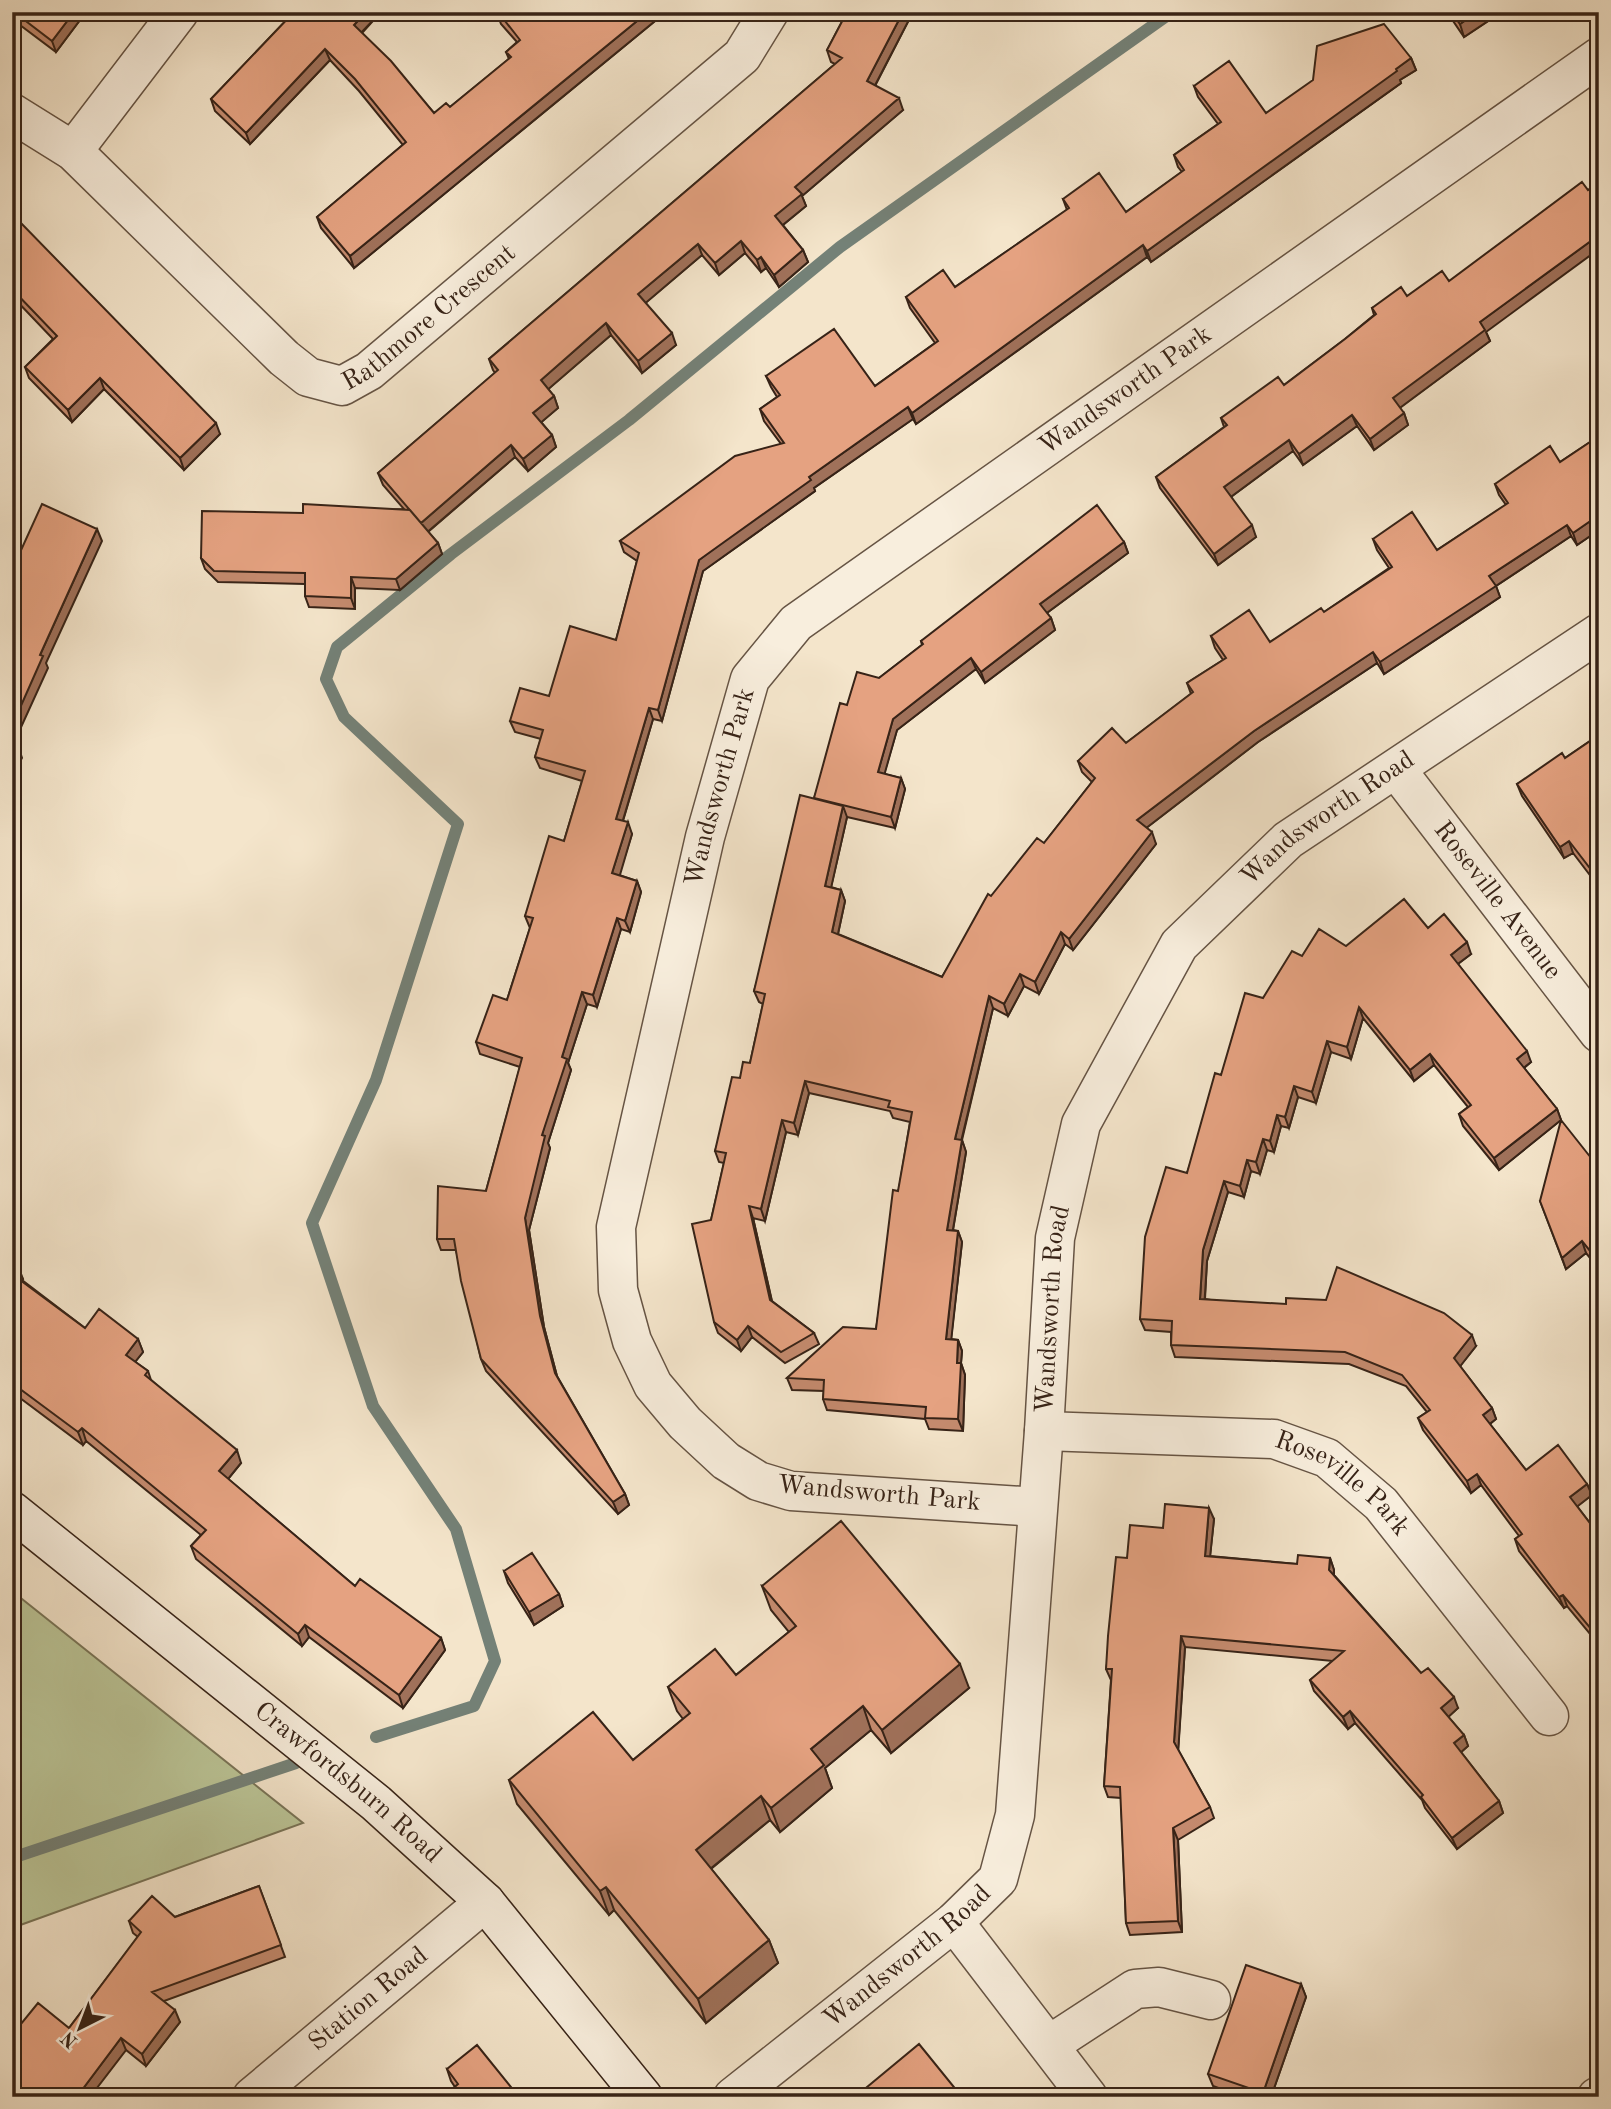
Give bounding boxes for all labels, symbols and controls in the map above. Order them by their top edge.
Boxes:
street label: Rathmore Crescent [338,240,521,396]
street label: Wandsworth Park [1035,321,1217,460]
street label: Wandsworth Park [681,685,760,889]
street label: Wandsworth Road [1236,747,1419,891]
street label: Roseville Avenue [1429,817,1566,984]
street label: Wandsworth Road [1032,1203,1075,1414]
street label: Roseville Park [1271,1427,1414,1541]
street label: Wandsworth Park [776,1472,982,1516]
street label: Crawfordsburn Road [249,1698,446,1868]
street label: Wandsworth Road [819,1880,996,2033]
street label: Station Road [304,1942,433,2056]
north arrow [46,1994,116,2064]
text: N [58,2027,82,2051]

